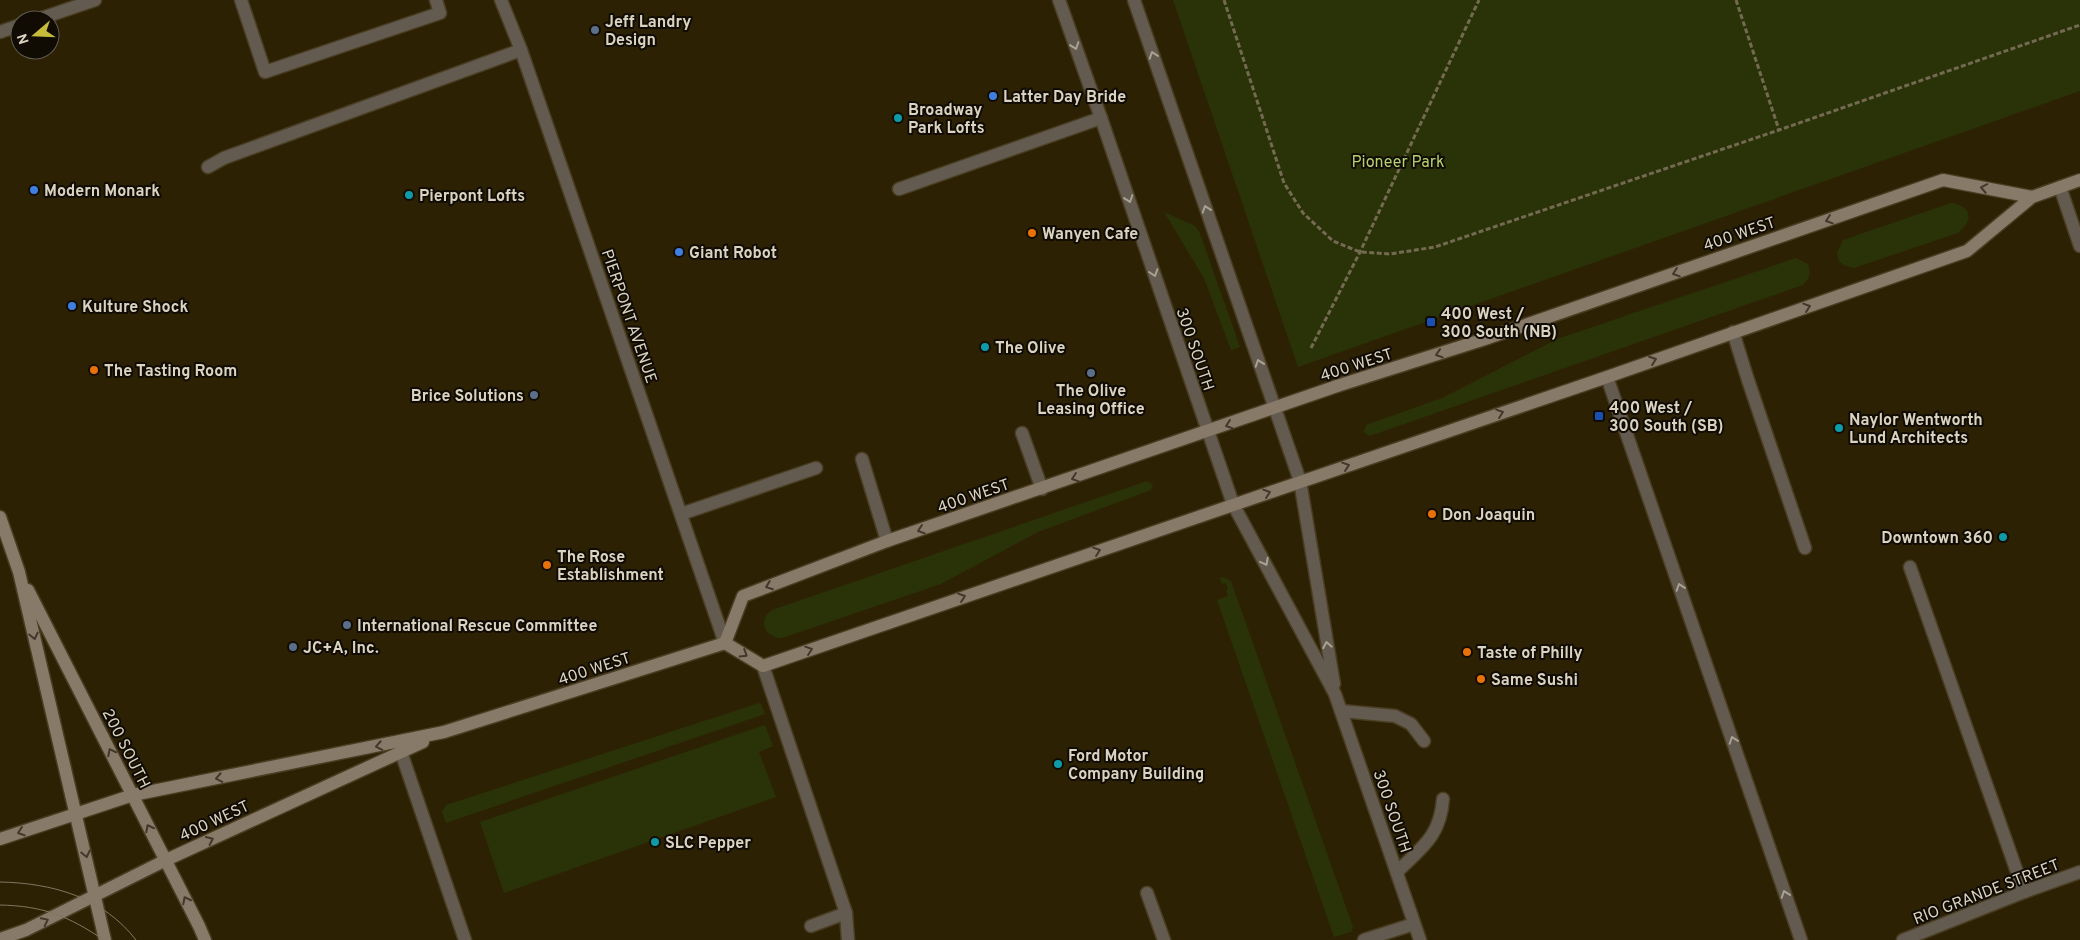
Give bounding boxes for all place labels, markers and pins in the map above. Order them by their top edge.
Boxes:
place label: Jeff Landry Design [605,13,691,51]
marker: Jeff Landry Design [589,24,601,36]
place label: Latter Day Bride [1003,88,1126,108]
marker: Latter Day Bride [987,90,999,102]
place label: Broadway Park Lofts [908,101,985,139]
marker: Broadway Park Lofts [892,112,904,124]
place label: Modern Monark [44,182,160,202]
marker: Modern Monark [28,184,40,196]
place label: Pierpont Lofts [419,187,525,207]
marker: Pierpont Lofts [403,189,415,201]
place label: Wanyen Cafe [1042,225,1138,245]
marker: Wanyen Cafe [1026,227,1038,239]
place label: Giant Robot [689,244,777,264]
marker: Giant Robot [673,246,685,258]
place label: Kulture Shock [82,298,188,318]
marker: Kulture Shock [66,300,78,312]
place label: 400 West / 300 South (NB) [1441,305,1557,343]
marker: 400 West / 300 South (NB) [1425,316,1437,328]
place label: The Olive [995,339,1066,359]
marker: The Olive [979,341,991,353]
place label: The Tasting Room [104,362,237,382]
marker: The Tasting Room [88,364,100,376]
marker: The Olive Leasing Office [1085,367,1097,379]
place label: The Olive Leasing Office [1037,382,1145,420]
place label: Brice Solutions [411,387,524,407]
marker: Brice Solutions [528,389,540,401]
place label: 400 West / 300 South (SB) [1609,399,1723,437]
marker: 400 West / 300 South (SB) [1593,410,1605,422]
place label: Naylor Wentworth Lund Architects [1849,411,1983,449]
marker: Naylor Wentworth Lund Architects [1833,422,1845,434]
place label: Don Joaquin [1442,506,1535,526]
marker: Don Joaquin [1426,508,1438,520]
place label: Downtown 360 [1881,529,1993,549]
marker: Downtown 360 [1997,531,2009,543]
place label: The Rose Establishment [557,548,664,586]
marker: The Rose Establishment [541,559,553,571]
place label: International Rescue Committee [357,617,598,637]
marker: International Rescue Committee [341,619,353,631]
place label: JC+A, Inc. [303,639,379,659]
marker: JC+A, Inc. [287,641,299,653]
place label: Taste of Philly [1477,644,1583,664]
marker: Taste of Philly [1461,646,1473,658]
place label: Same Sushi [1491,671,1578,691]
marker: Same Sushi [1475,673,1487,685]
place label: Ford Motor Company Building [1068,747,1204,785]
marker: Ford Motor Company Building [1052,758,1064,770]
place label: SLC Pepper [665,834,751,854]
marker: SLC Pepper [649,836,661,848]

